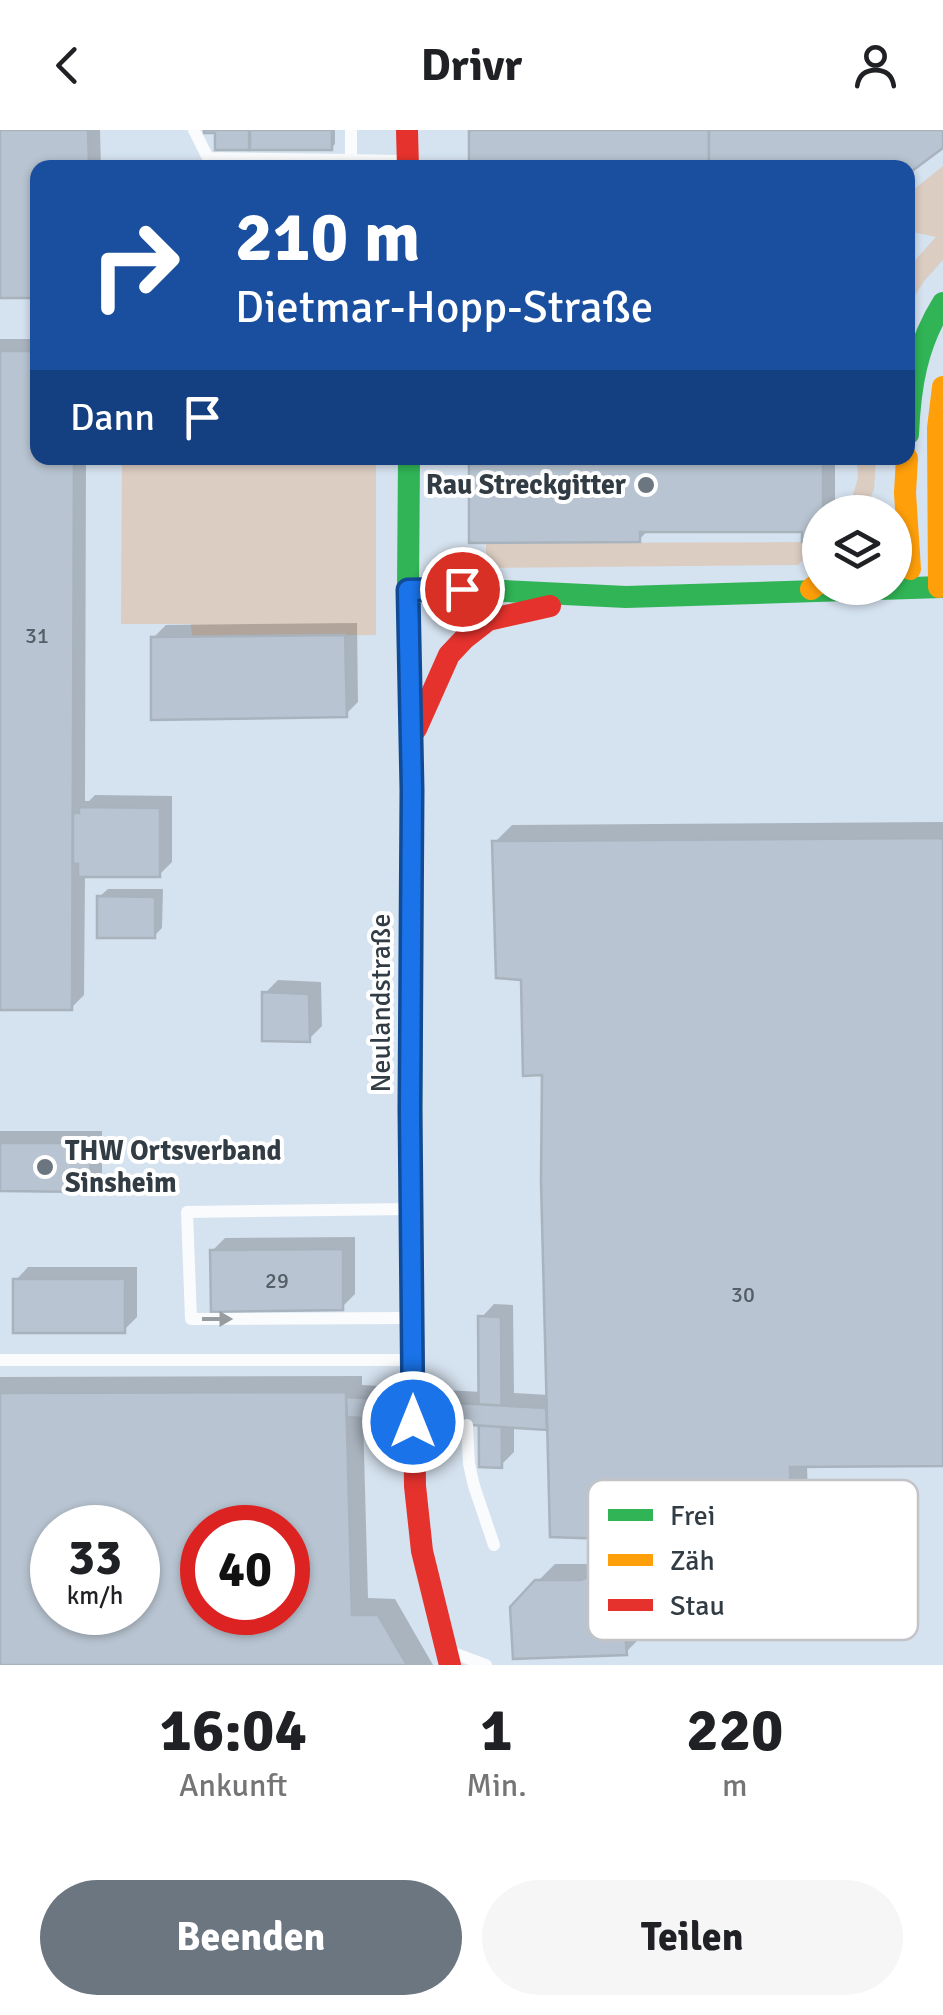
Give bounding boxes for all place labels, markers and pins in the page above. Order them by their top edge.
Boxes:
place label: Rau Streckgitter [426,468,627,502]
marker: Rau Streckgitter [635,474,657,496]
pin [420,547,505,632]
place label: THW Ortsverband Sinsheim [65,1134,282,1200]
marker: THW Ortsverband Sinsheim [34,1156,56,1178]

